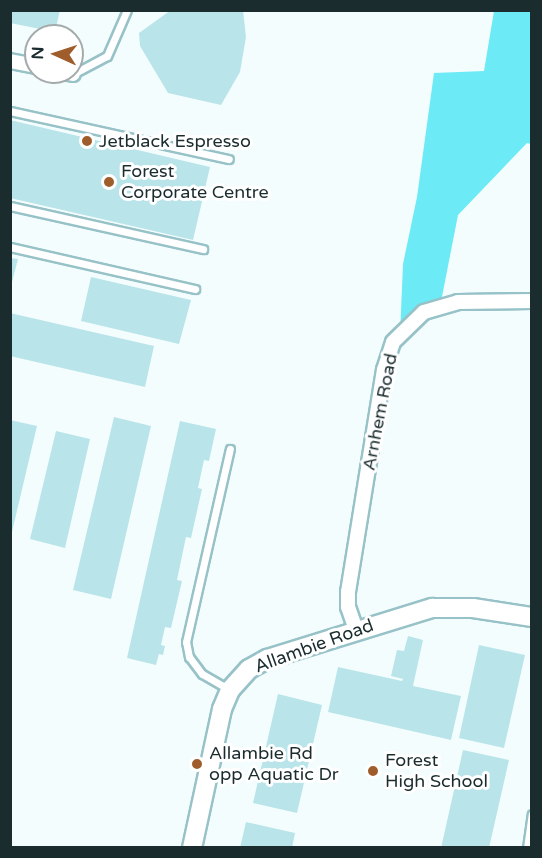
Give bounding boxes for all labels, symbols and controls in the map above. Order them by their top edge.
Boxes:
north arrow [24,24,84,84]
text: N [28,46,48,60]
place label: Jetblack Espresso [99,130,251,152]
marker: Jetblack Espresso [80,134,94,148]
place label: Forest Corporate Centre [121,161,269,204]
marker: Forest Corporate Centre [102,175,116,189]
street label: Arnhem Road [358,352,402,472]
street label: Allambie Road [252,614,376,678]
place label: Allambie Rd opp Aquatic Dr [209,743,339,786]
place label: Forest High School [385,750,488,792]
marker: Allambie Rd opp Aquatic Dr [190,757,204,771]
marker: Forest High School [366,764,380,778]

